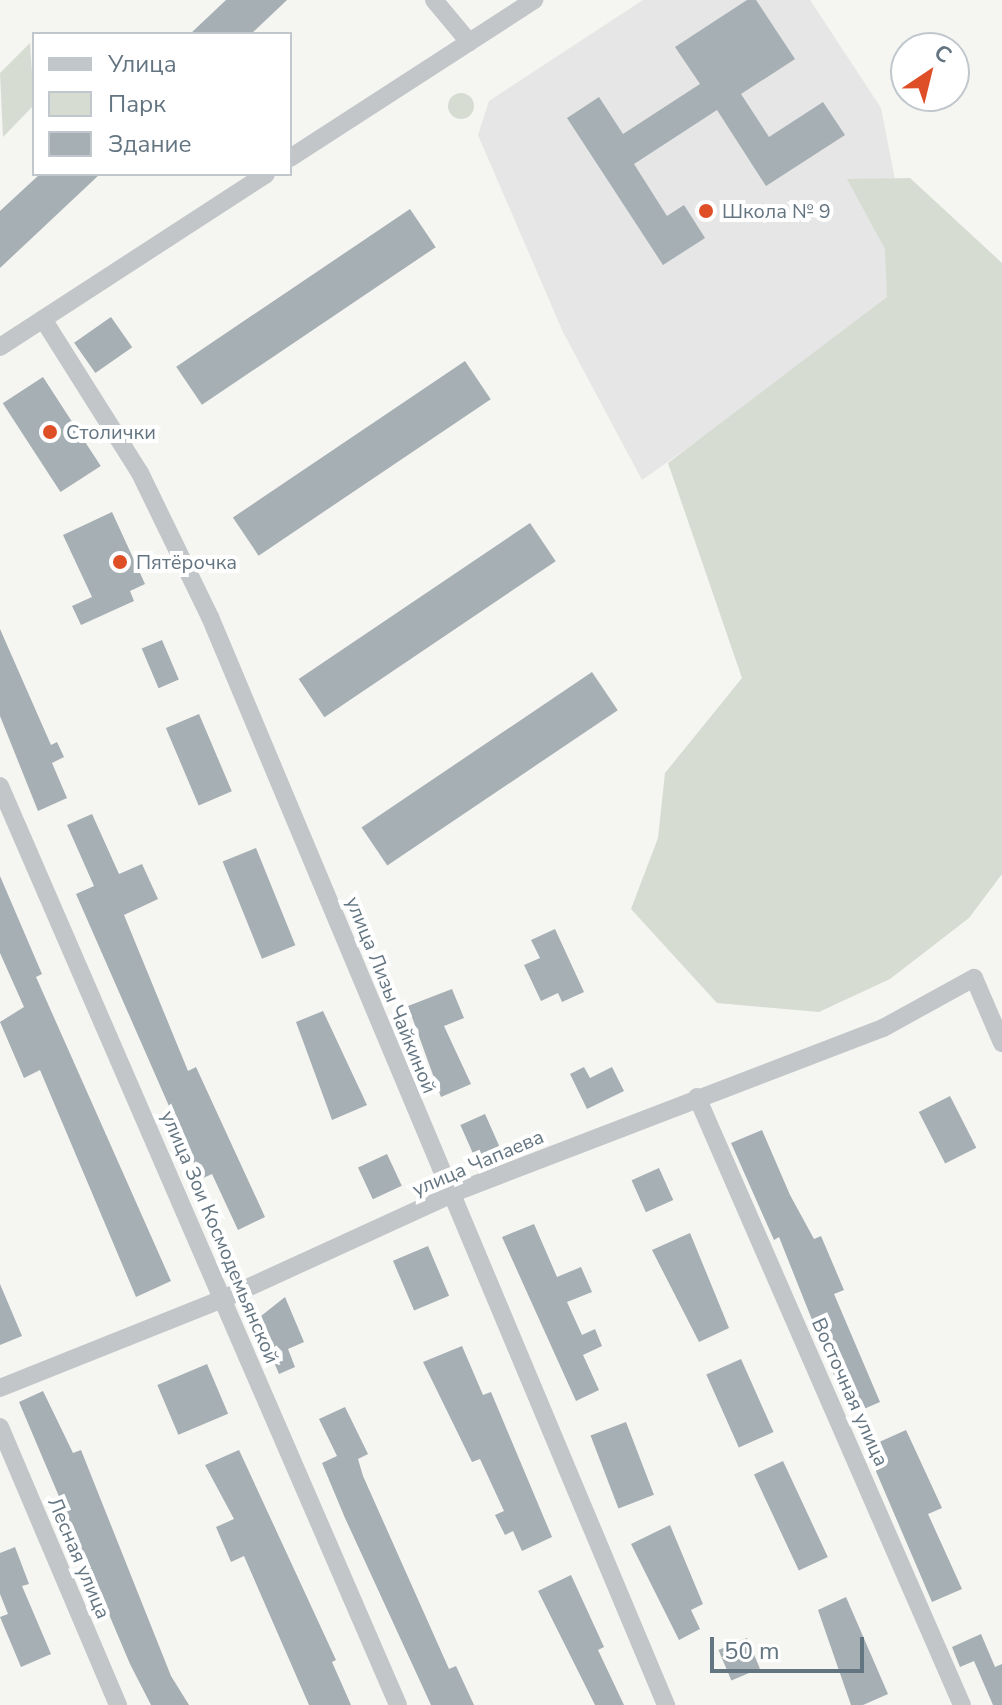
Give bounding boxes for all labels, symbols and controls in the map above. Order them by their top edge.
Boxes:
legend [32,32,292,176]
north arrow [890,32,970,112]
text: С [928,37,957,71]
text: Улица [108,48,177,80]
text: Парк [108,88,166,120]
text: Здание [108,128,192,160]
place label: Школа № 9 [722,199,831,223]
marker: Школа № 9 [697,202,715,220]
place label: Столички [66,420,156,444]
marker: Столички [41,423,59,441]
place label: Пятёрочка [136,550,237,574]
marker: Пятёрочка [111,553,129,571]
street label: улица Лизы Чайкиной [341,893,441,1097]
street label: улица Зои Космодемьянской [156,1107,284,1367]
street label: улица Чапаева [409,1125,547,1201]
street label: Восточная улица [807,1314,893,1470]
street label: Лесная улица [43,1494,115,1622]
scale bar [714,1621,868,1671]
text: 50 m [724,1635,780,1667]

